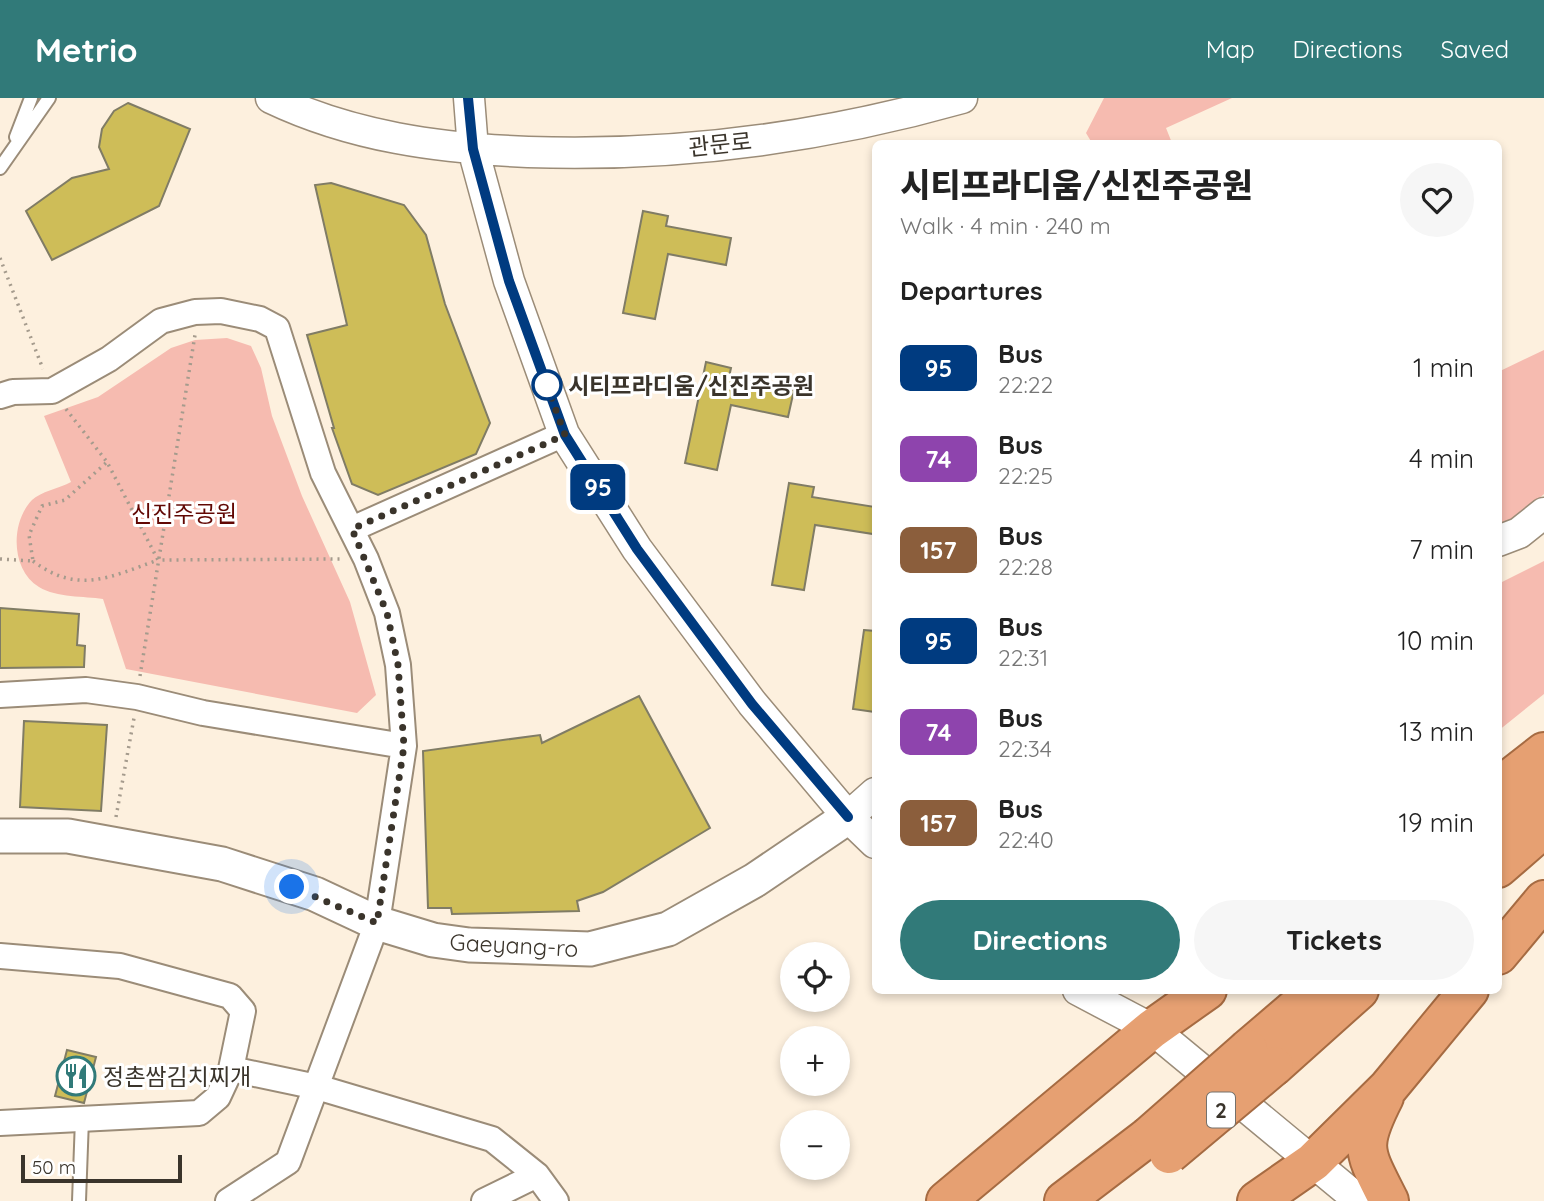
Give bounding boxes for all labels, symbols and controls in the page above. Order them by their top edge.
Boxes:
text: Metrio [35,29,138,70]
text: Map [1206,34,1255,64]
text: Directions [1293,34,1403,64]
text: Saved [1441,34,1509,64]
street label: 관문로 [687,126,753,162]
button: heart [1400,163,1474,237]
text: 시티프라디움/신진주공원 [900,164,1253,205]
text: Walk · 4 min · 240 m [900,211,1111,240]
text: Departures [900,274,1043,307]
text: Bus [998,337,1043,370]
text: 1 min [1413,351,1474,384]
text: 95 [925,353,952,383]
marker: 시티프라디움/신진주공원 [532,370,562,400]
text: 22:22 [998,370,1053,399]
place label: 시티프라디움/신진주공원 [568,371,814,400]
text: Bus [998,428,1043,461]
text: 4 min [1409,442,1474,475]
text: 74 [925,444,952,474]
text: 22:25 [998,461,1053,490]
line badge: 95 [566,464,630,510]
text: 95 [584,472,612,502]
park label: 신진주공원 [131,499,237,528]
text: Bus [998,519,1043,552]
text: 7 min [1409,533,1474,566]
text: 157 [920,535,957,565]
text: 22:28 [998,552,1053,581]
text: Bus [998,610,1043,643]
text: 10 min [1398,624,1474,657]
text: 95 [925,626,952,656]
text: 22:31 [998,643,1048,672]
text: Bus [998,701,1043,734]
text: 13 min [1399,715,1474,748]
text: 74 [925,717,952,747]
text: 22:34 [998,734,1052,763]
text: Bus [998,792,1043,825]
text: 19 min [1398,806,1474,839]
text: 157 [920,808,957,838]
text: 22:40 [998,825,1054,854]
your location [274,869,309,904]
button: Directions [900,900,1180,980]
button: Tickets [1194,900,1474,980]
street label: Gaeyang-ro [449,927,579,963]
map controls [780,942,850,1180]
button: locate [780,942,850,1012]
button: + [780,1026,850,1096]
restaurant icon: 정촌쌈김치찌개 [55,1055,97,1097]
place label: 정촌쌈김치찌개 [103,1062,251,1091]
road number: 2 [1207,1093,1235,1128]
button: − [780,1110,850,1180]
scale bar [21,1152,182,1184]
text: 50 m [32,1155,76,1179]

